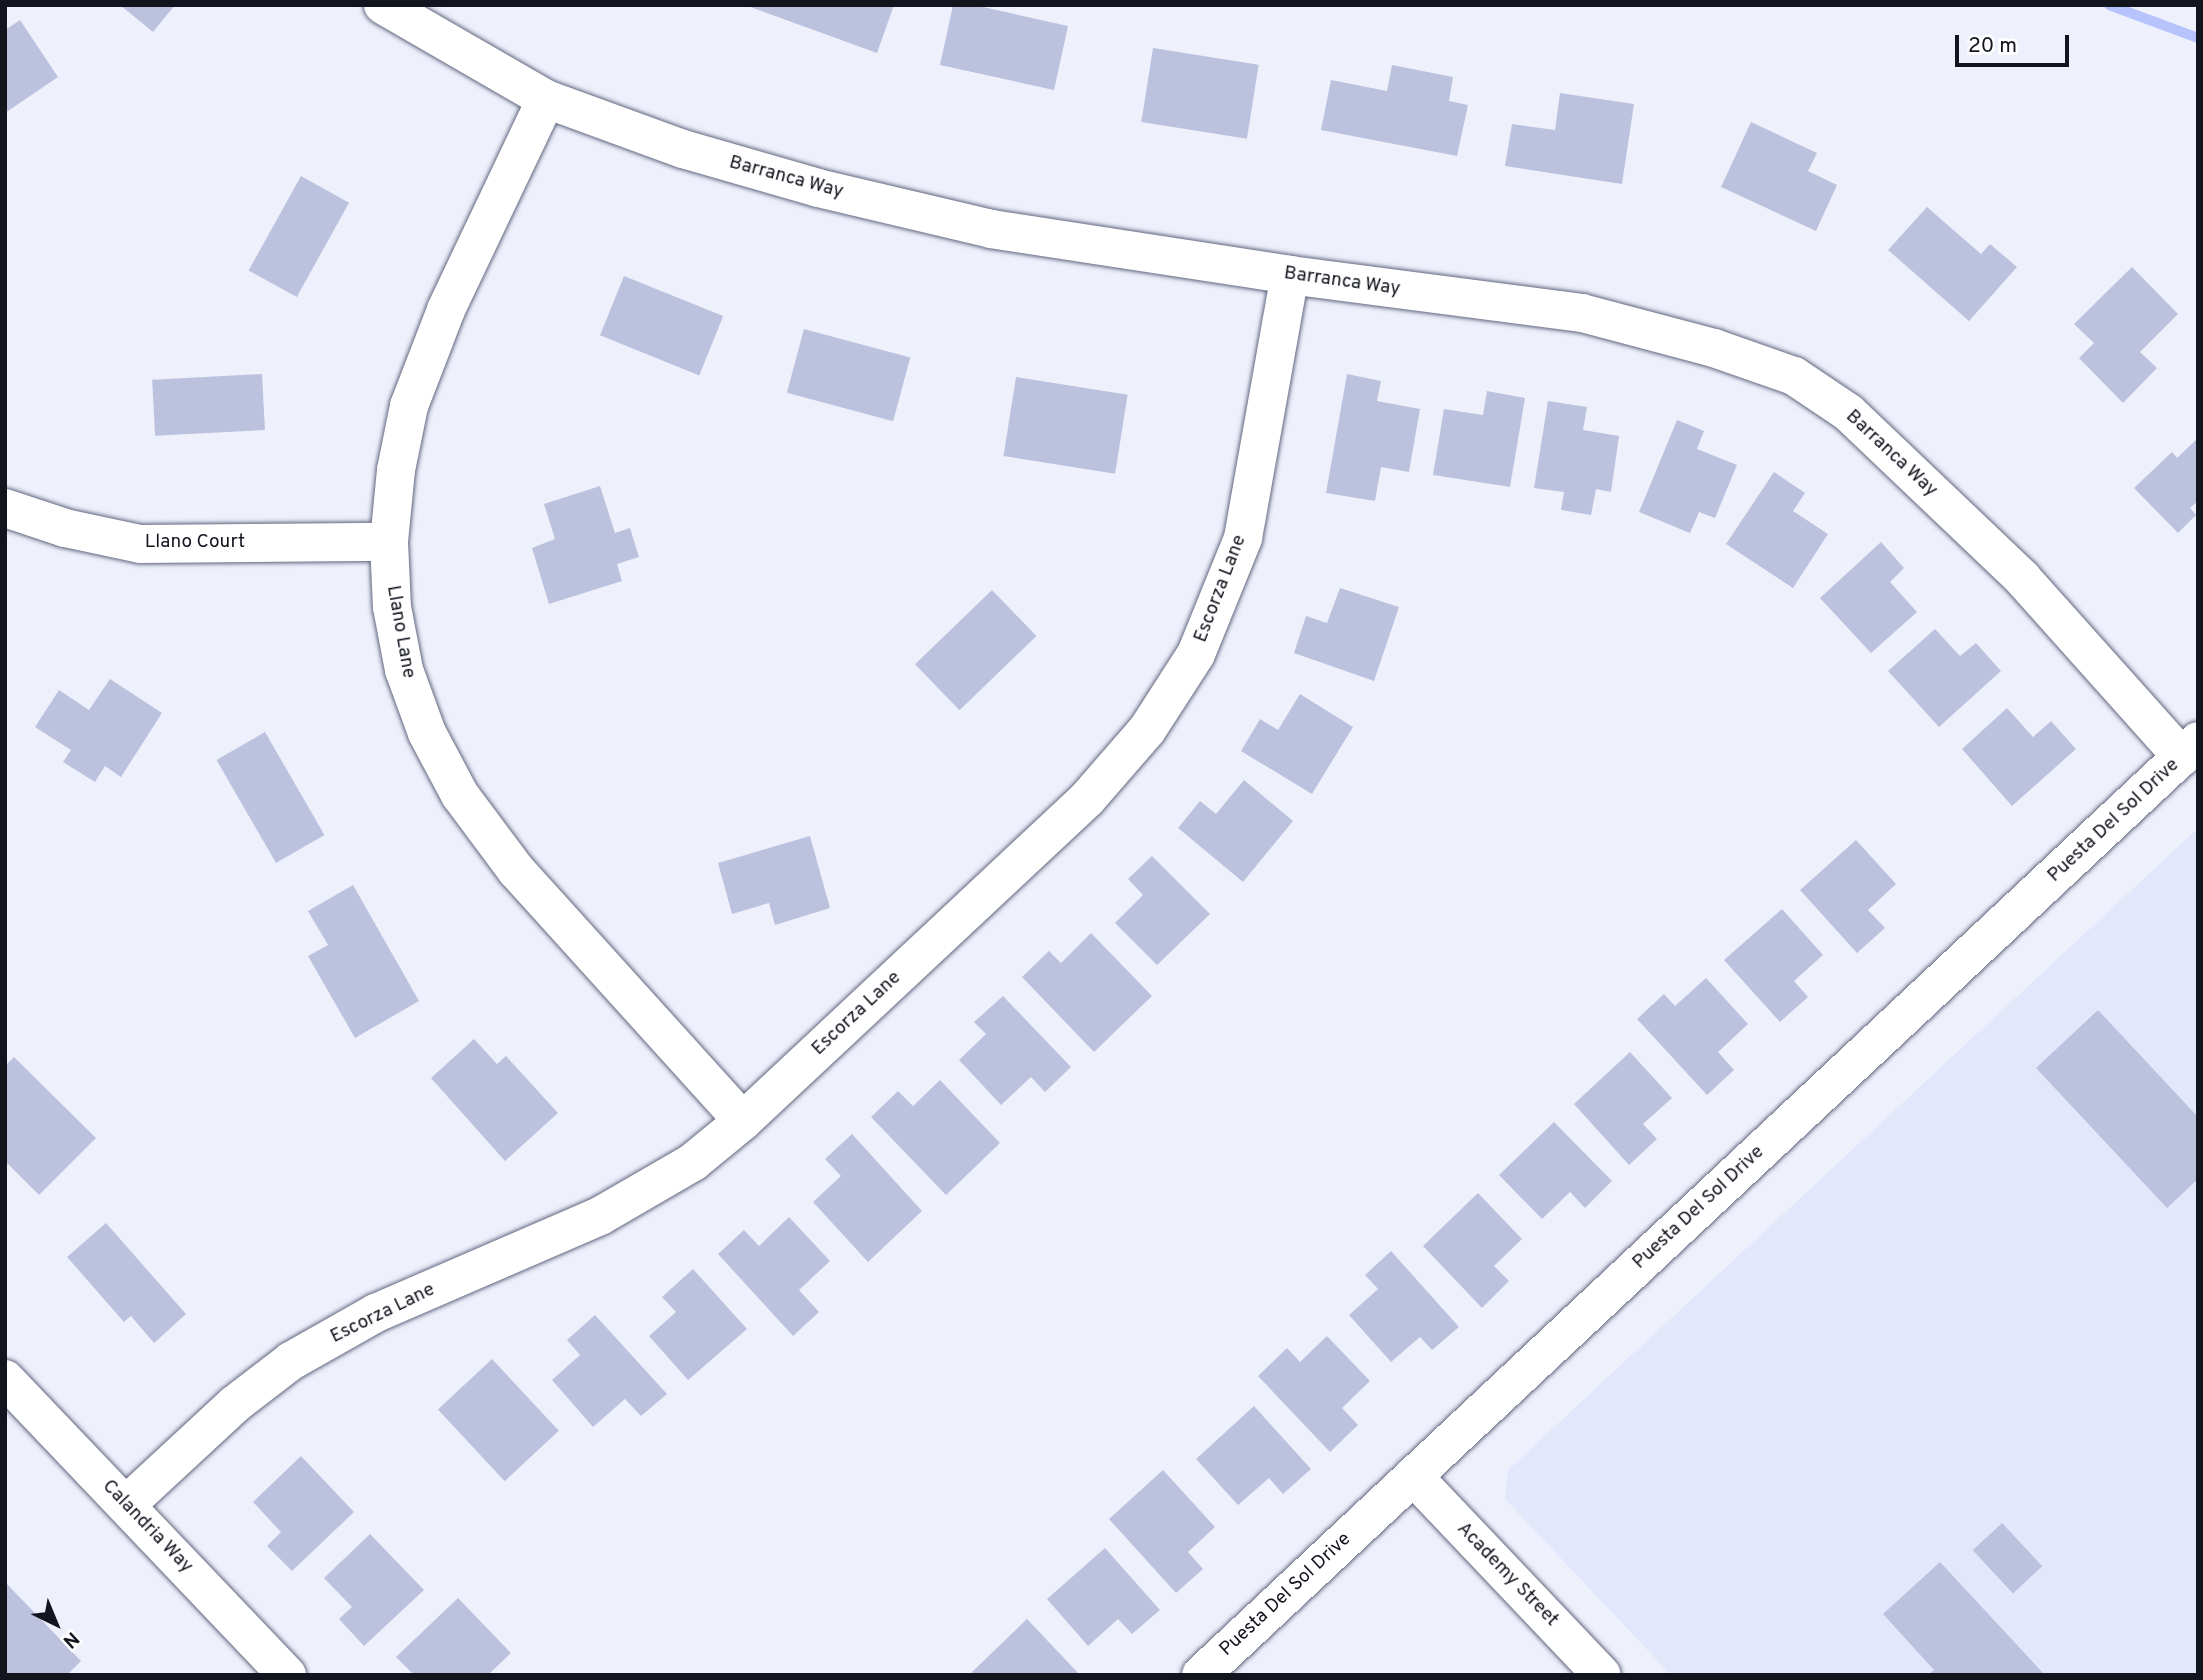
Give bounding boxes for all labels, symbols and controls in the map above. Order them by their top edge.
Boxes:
scale bar [1958,21,2072,65]
text: 20 m [1968,33,2017,60]
street label: Barranca Way [726,152,846,204]
street label: Barranca Way [1282,263,1402,301]
street label: Barranca Way [1840,406,1942,502]
street label: Llano Court [145,532,245,554]
street label: Escorza Lane [1190,532,1252,646]
street label: Llano Lane [381,584,419,680]
street label: Puesta Del Sol Drive [2044,754,2184,888]
street label: Escorza Lane [808,967,906,1061]
street label: Puesta Del Sol Drive [1629,1141,1769,1275]
street label: Escorza Lane [327,1279,439,1349]
street label: Calandria Way [97,1475,197,1579]
street label: Academy Street [1451,1518,1563,1632]
street label: Puesta Del Sol Drive [1216,1528,1356,1662]
north arrow [21,1589,91,1659]
text: N [57,1626,83,1653]

